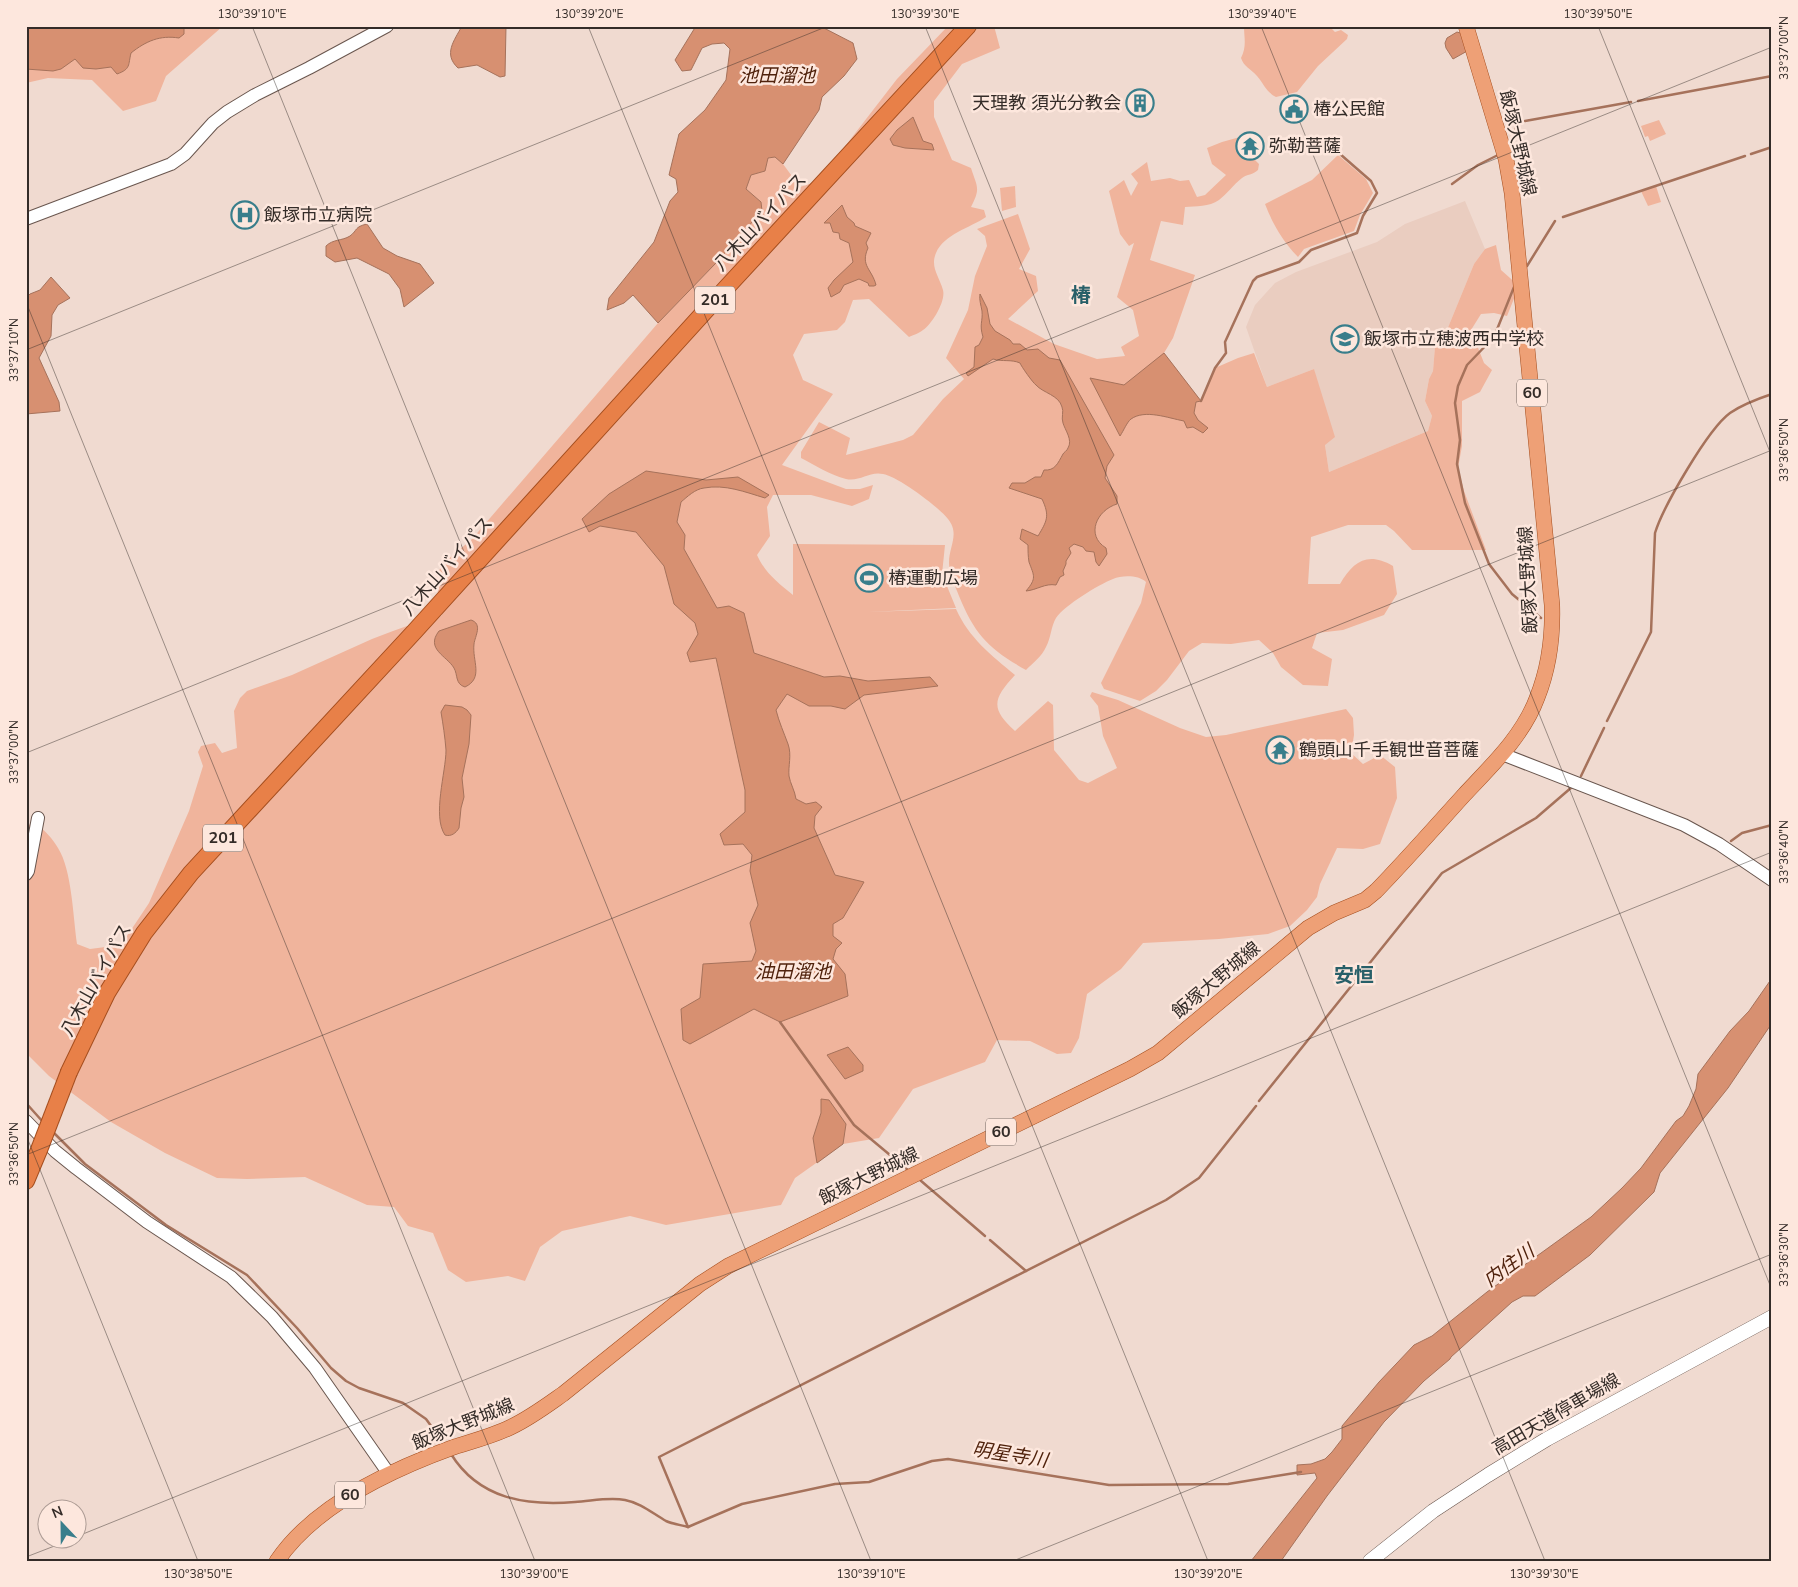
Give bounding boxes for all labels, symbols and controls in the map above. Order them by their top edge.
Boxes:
text: 130°39'10"E [217,6,287,22]
text: 130°39'20"E [554,6,624,22]
text: 130°39'30"E [890,6,960,22]
text: 130°39'40"E [1227,6,1297,22]
text: 130°39'50"E [1563,6,1633,22]
text: 33°37'00"N [1776,16,1792,80]
water label: 池田溜池 [739,63,817,89]
building icon: 天理教 須光分教会 [1125,88,1155,118]
street label: 飯塚大野城線 [1494,88,1542,198]
place label: 天理教 須光分教会 [972,91,1121,115]
public building icon: 椿公民館 [1279,94,1309,124]
place label: 椿公民館 [1313,97,1385,121]
temple icon: 弥勒菩薩 [1235,131,1265,161]
place label: 弥勒菩薩 [1269,134,1341,158]
street label: 八木山バイパス [708,168,812,276]
hospital icon: 飯塚市立病院 [230,200,260,230]
place label: 飯塚市立病院 [264,203,372,227]
district label: 椿 [1071,282,1091,309]
road number: 201 [695,286,735,314]
text: 33°37'10"N [6,318,22,382]
school or university icon: 飯塚市立穂波西中学校 [1330,324,1360,354]
place label: 飯塚市立穂波西中学校 [1364,327,1544,351]
road number: 60 [1517,379,1547,406]
text: 33°36'50"N [1776,418,1792,482]
street label: 八木山バイパス [396,511,498,621]
street label: 飯塚大野城線 [1513,525,1543,635]
sports icon: 椿運動広場 [854,563,884,593]
place label: 椿運動広場 [888,566,978,590]
text: 33°37'00"N [6,720,22,784]
temple icon: 鶴頭山千手観世音菩薩 [1265,735,1295,765]
place label: 鶴頭山千手観世音菩薩 [1299,738,1479,762]
text: 33°36'40"N [1776,820,1792,884]
road number: 201 [203,824,243,851]
street label: 八木山バイパス [55,919,137,1041]
street label: 飯塚大野城線 [1167,936,1265,1024]
water label: 油田溜池 [755,959,833,985]
district label: 安恒 [1334,962,1374,989]
road number: 60 [986,1118,1016,1146]
text: 33°36'50"N [6,1122,22,1186]
street label: 飯塚大野城線 [815,1142,923,1210]
text: 33°36'30"N [1776,1223,1792,1287]
water label: 内住川 [1478,1238,1541,1293]
street label: 高田天道停車場線 [1488,1368,1624,1460]
street label: 飯塚大野城線 [408,1393,518,1455]
water label: 明星寺川 [970,1436,1052,1474]
road number: 60 [335,1482,365,1508]
north arrow [38,1500,88,1550]
text: N [49,1502,66,1523]
text: 130°38'50"E [163,1566,233,1582]
text: 130°39'00"E [499,1566,569,1582]
text: 130°39'10"E [836,1566,906,1582]
text: 130°39'20"E [1173,1566,1243,1582]
text: 130°39'30"E [1509,1566,1579,1582]

